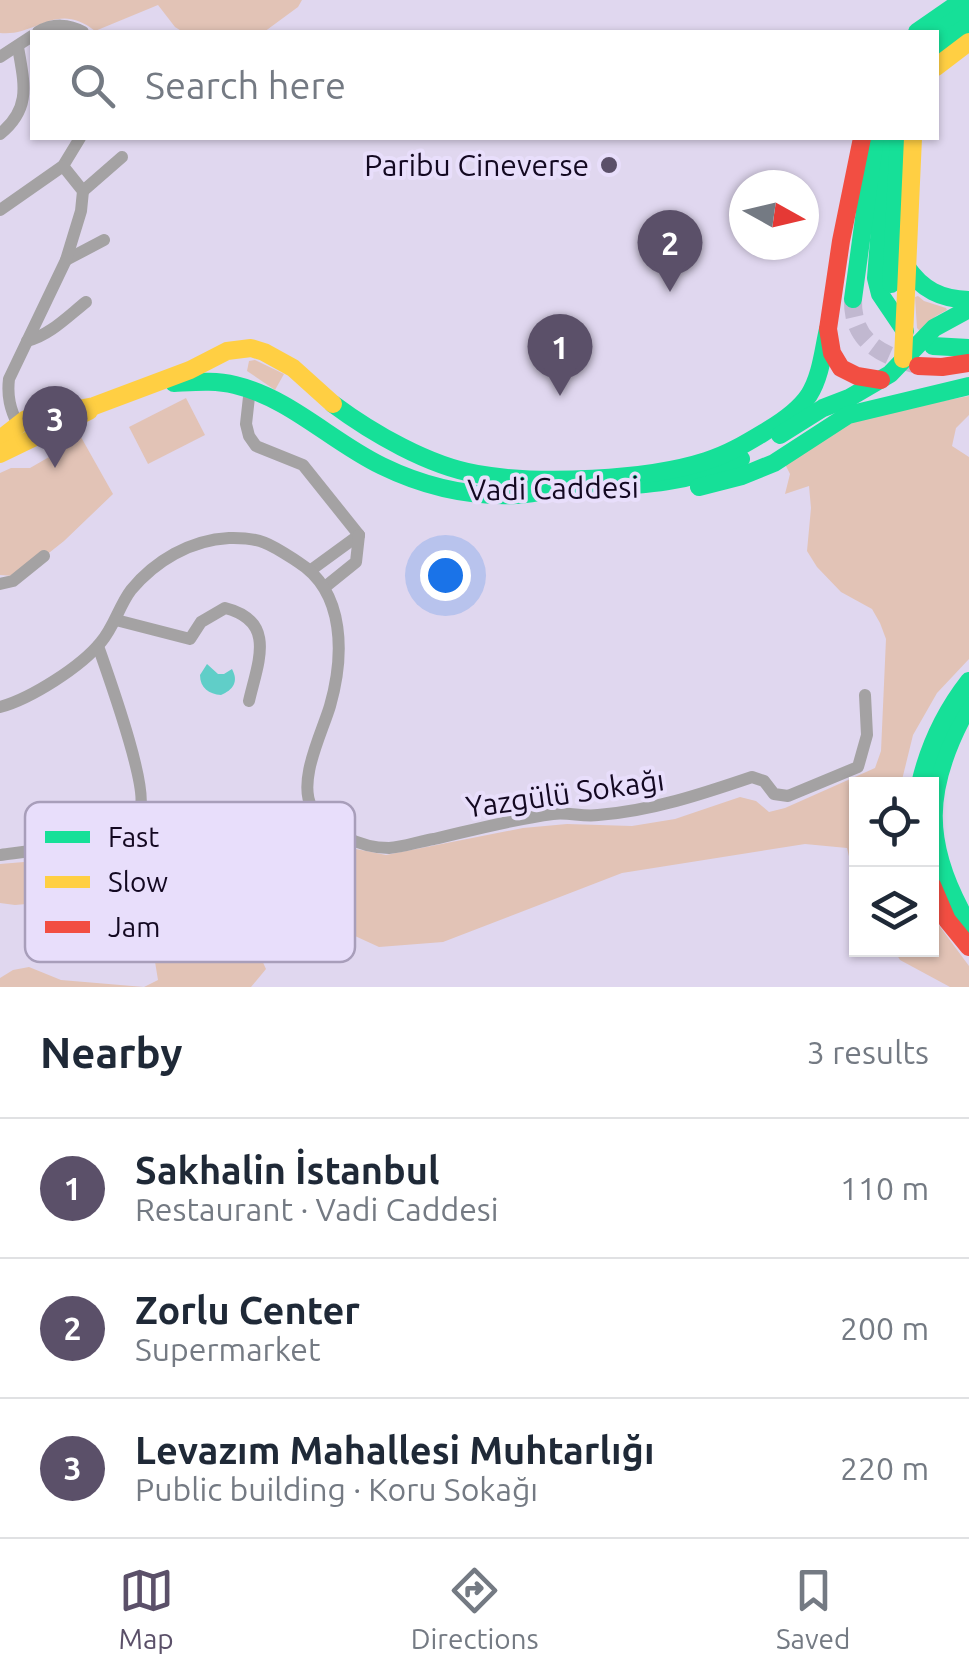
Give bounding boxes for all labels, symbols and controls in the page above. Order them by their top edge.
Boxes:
search box [30,30,939,140]
icon: search [65,58,120,113]
text: Search here [145,64,346,106]
place label: Paribu Cineverse [364,148,589,182]
marker: Paribu Cineverse [598,154,620,176]
north arrow [729,170,819,260]
pin: 2 [638,210,702,292]
pin: 1 [528,314,592,396]
pin: 3 [22,386,88,468]
street label: Vadi Caddesi [467,470,639,506]
your location [420,550,471,601]
street label: Yazgülü Sokağı [464,762,666,824]
map controls [849,777,939,957]
button: locate [849,777,939,867]
legend [25,802,355,962]
text: Fast [108,821,159,852]
text: Slow [108,866,168,897]
button: layers [849,867,939,957]
text: Jam [108,911,160,942]
text: Nearby [40,1029,183,1076]
text: 3 results [807,1034,929,1070]
text: Sakhalin İstanbul [135,1149,440,1191]
text: 1 [63,1170,82,1206]
text: 110 m [840,1170,929,1206]
text: Restaurant · Vadi Caddesi [135,1191,499,1227]
text: Zorlu Center [135,1289,360,1331]
text: 2 [63,1310,82,1346]
text: 200 m [840,1310,929,1346]
text: Supermarket [135,1331,321,1367]
text: Levazım Mahallesi Muhtarlığı [135,1429,655,1471]
text: 3 [63,1450,82,1486]
text: 220 m [840,1450,929,1486]
text: Public building · Koru Sokağı [135,1471,538,1507]
tab: Map [119,1563,174,1654]
tab: Directions [411,1563,539,1654]
tab: Saved [776,1563,850,1654]

